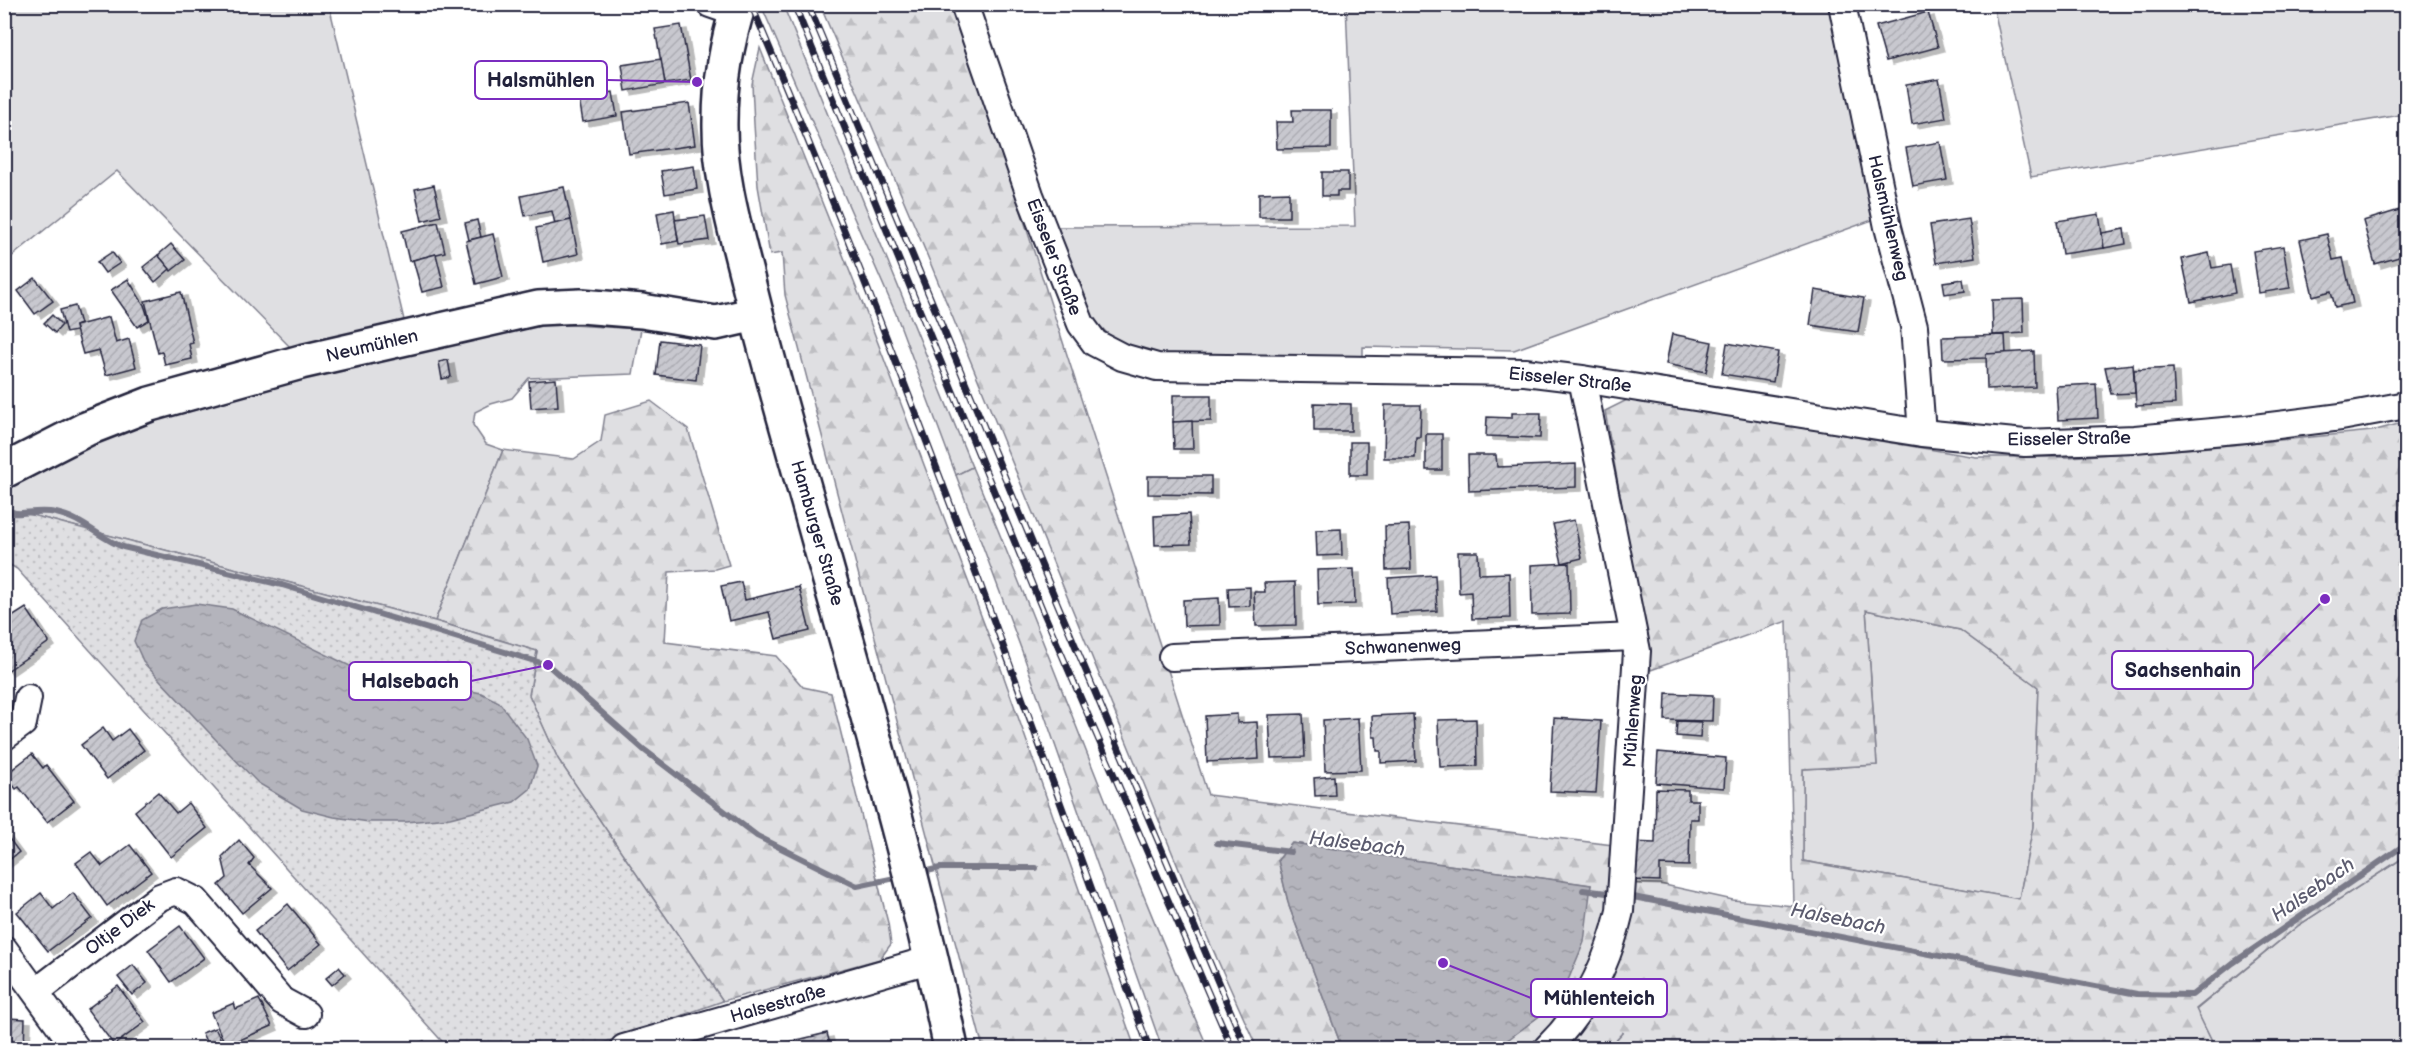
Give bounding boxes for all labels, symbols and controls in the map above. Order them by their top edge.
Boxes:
callout: Halsmühlen [475,61,607,99]
text: Halsmühlen [487,69,595,93]
street label: Halsmühlenweg [1863,153,1913,283]
street label: Eisseler Straße [1022,196,1086,319]
street label: Neumühlen [324,325,420,367]
street label: Eisseler Straße [1507,363,1633,397]
street label: Eisseler Straße [2007,427,2131,451]
street label: Hamburger Straße [786,458,848,608]
street label: Schwanenweg [1345,634,1461,660]
callout: Sachsenhain [2112,651,2253,689]
text: Sachsenhain [2125,659,2241,683]
callout: Halsebach [349,662,471,700]
text: Halsebach [361,670,459,694]
street label: Mühlenweg [1619,674,1647,768]
water label: Halsebach [1308,826,1406,862]
water label: Halsebach [2267,853,2359,927]
street label: Oltje Diek [81,894,159,960]
water label: Halsebach [1789,898,1888,940]
callout: Mühlenteich [1531,979,1667,1017]
street label: Halsestraße [728,980,829,1028]
text: Mühlenteich [1543,987,1655,1011]

